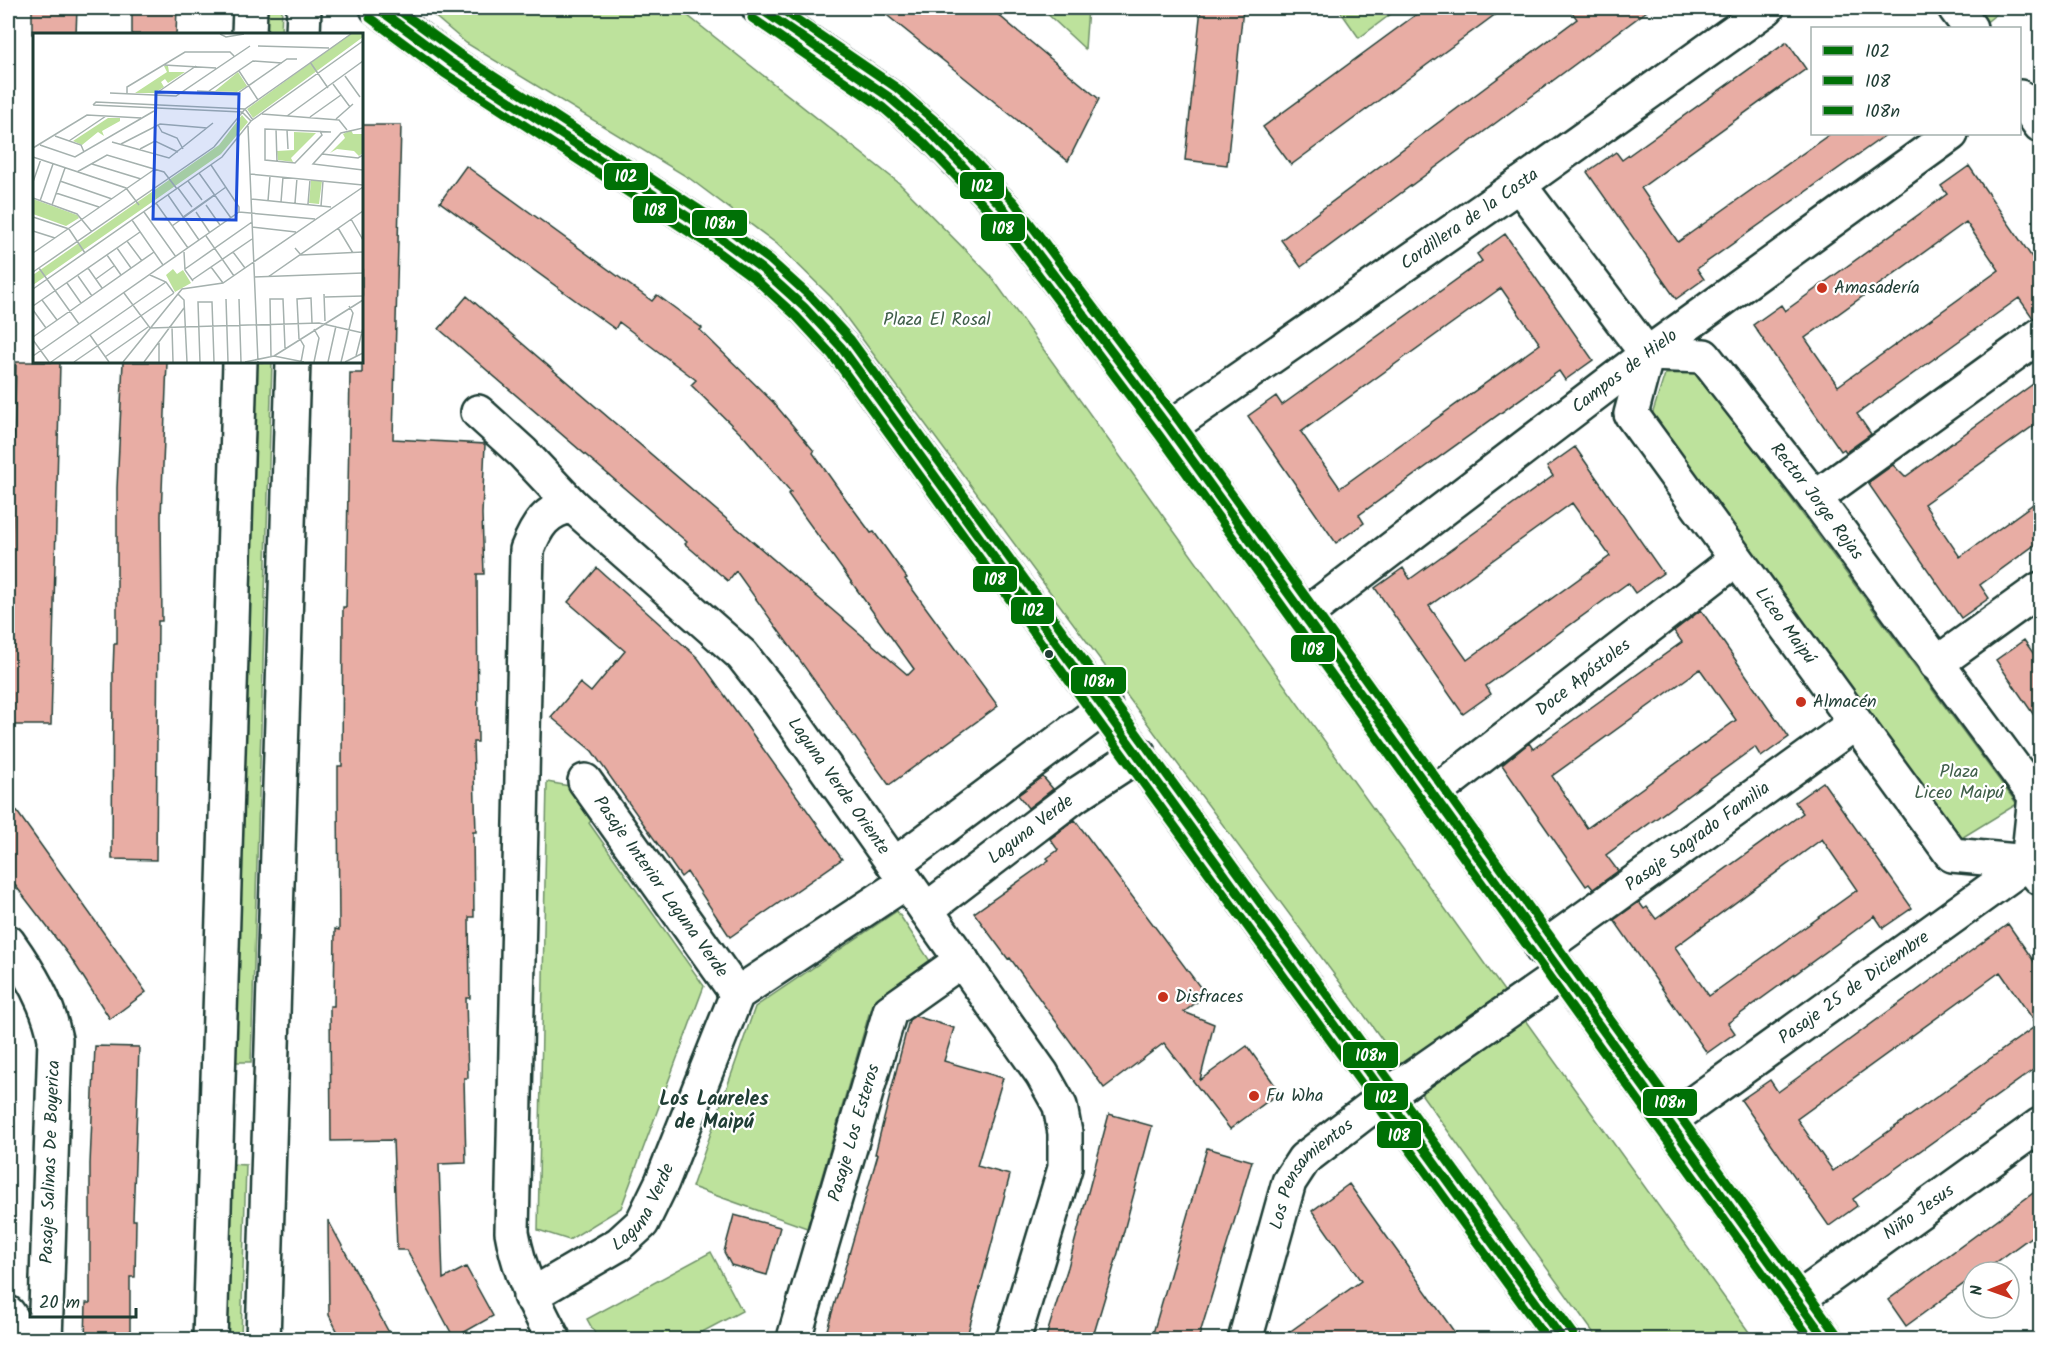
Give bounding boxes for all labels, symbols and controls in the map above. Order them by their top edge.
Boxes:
legend [1811,27,2021,135]
inset map [33,33,363,363]
text: I02 [1865,38,1890,67]
text: I08 [1865,68,1891,97]
text: I08n [1865,98,1900,127]
street label: Cordillera de la Costa [1394,161,1545,278]
line badge: I02 [603,162,649,191]
text: I02 [615,165,637,190]
line badge: I02 [959,171,1005,200]
text: I02 [971,175,993,200]
line badge: I08 [632,195,678,224]
text: I08 [644,199,667,224]
line badge: I08n [691,209,748,237]
text: I08n [704,212,736,237]
line badge: I08 [980,213,1026,242]
text: I08 [992,217,1015,242]
place label: Amasadería [1834,274,1920,303]
marker: Amasadería [1815,281,1829,295]
park label: Plaza El Rosal [883,306,991,335]
street label: Campos de Hielo [1565,322,1684,421]
street label: Rector Jorge Rojas [1763,437,1871,567]
line badge: I08 [972,565,1018,593]
text: I08 [984,568,1007,593]
street label: Liceo Maipú [1747,581,1824,671]
line badge: I02 [1010,596,1055,625]
text: I02 [1022,599,1044,624]
street label: Doce Apóstoles [1529,631,1637,724]
line badge: I08 [1290,634,1336,663]
text: I08 [1302,638,1325,663]
unlabelled marker [1043,648,1055,660]
line badge: I08n [1070,666,1127,695]
text: I08n [1083,670,1115,695]
place label: Almacén [1813,688,1877,717]
marker: Almacén [1794,695,1808,709]
street label: Laguna Verde Oriente [780,711,897,861]
park label: Plaza Liceo Maipú [1914,758,2004,808]
street label: Pasaje Sagrado Familia [1619,774,1776,899]
street label: Laguna Verde [982,787,1080,872]
street label: Pasaje Interior Laguna Verde [585,790,736,984]
street label: Pasaje 25 de Diciembre [1772,923,1936,1052]
place label: Disfraces [1175,983,1244,1012]
marker: Disfraces [1156,990,1170,1004]
line badge: I08n [1342,1041,1399,1069]
text: I08n [1355,1044,1387,1069]
street label: Pasaje Salinas De Boyerica [33,1060,69,1264]
street label: Pasaje Los Esteros [820,1060,888,1205]
place label: Fu Wha [1266,1082,1323,1111]
line badge: I02 [1363,1082,1409,1111]
district label: Los Laureles de Maipú [659,1084,769,1139]
text: I02 [1375,1086,1397,1111]
line badge: I08n [1642,1088,1698,1117]
marker: Fu Wha [1247,1089,1261,1103]
text: I08n [1654,1091,1686,1116]
street label: Los Pensamientos [1262,1111,1360,1233]
line badge: I08 [1376,1120,1422,1149]
text: I08 [1388,1124,1411,1149]
street label: Laguna Verde [607,1159,682,1259]
street label: Niño Jesus [1877,1176,1961,1248]
north arrow [1961,1260,2021,1320]
scale bar [30,1281,136,1319]
text: N [1965,1285,1990,1296]
text: 20 m [39,1289,80,1318]

